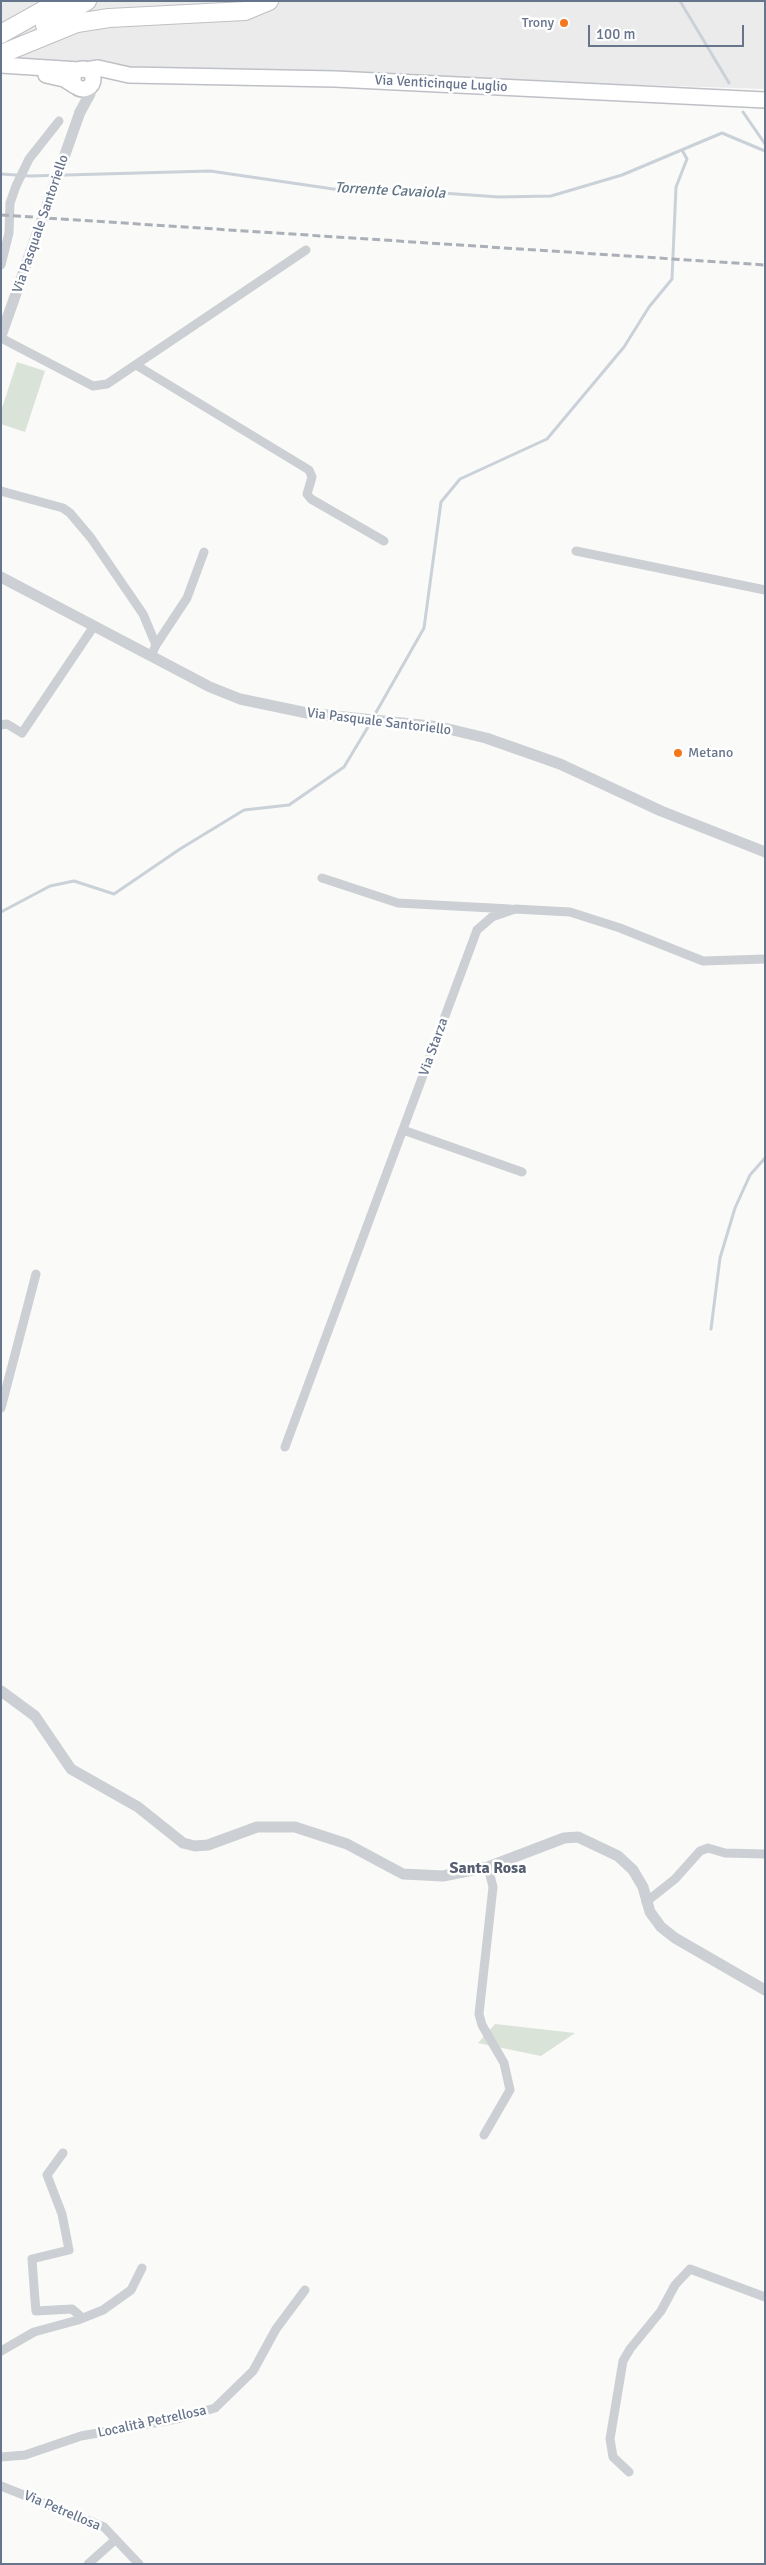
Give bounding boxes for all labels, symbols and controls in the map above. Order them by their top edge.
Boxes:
place label: Trony [522,15,554,31]
scale bar [591,15,747,47]
marker: Trony [558,17,570,29]
text: 100 m [596,25,636,43]
street label: Via Venticinque Luglio [374,72,508,96]
street label: Via Pasquale Santoriello [9,153,73,295]
water label: Torrente Cavaiola [334,179,446,203]
street label: Via Pasquale Santoriello [306,705,452,739]
place label: Metano [688,745,733,761]
marker: Metano [672,747,684,759]
street label: Via Starza [416,1016,452,1078]
district label: Santa Rosa [450,1859,526,1879]
street label: Località Petrellosa [96,2402,208,2442]
street label: Via Petrellosa [21,2487,103,2535]

